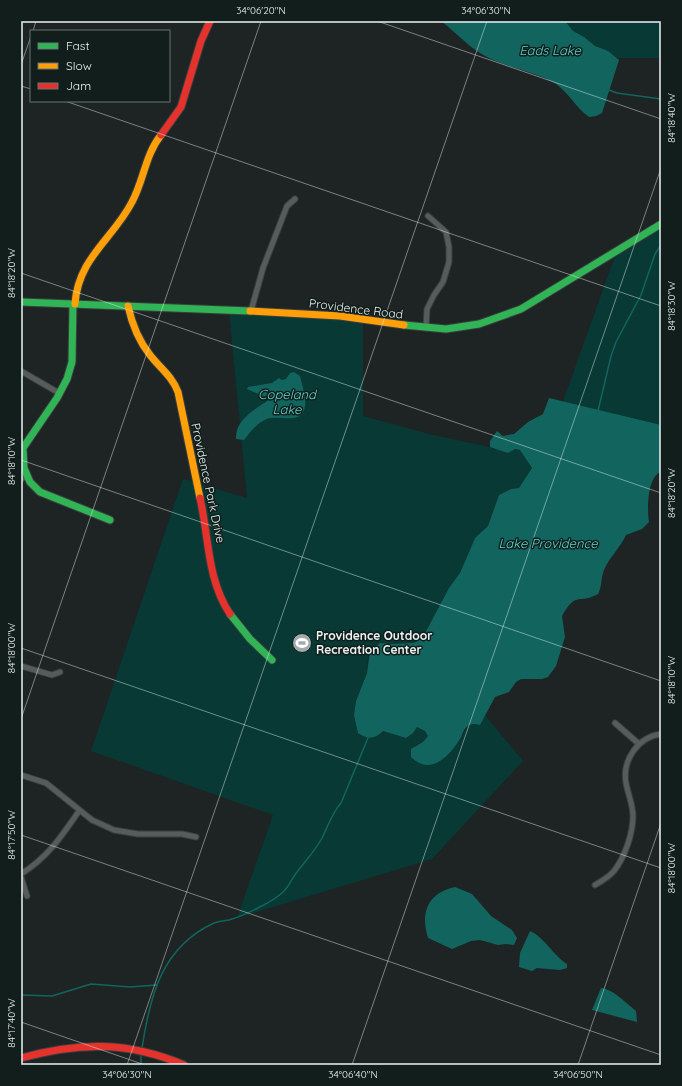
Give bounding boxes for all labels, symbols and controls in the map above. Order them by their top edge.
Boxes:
text: 34°06'20"N [236,4,286,17]
text: 34°06'30"N [461,4,511,17]
legend [30,30,170,102]
text: Fast [66,38,90,53]
water label: Eads Lake [519,42,581,58]
text: Slow [66,58,92,73]
text: Jam [66,78,91,93]
text: 84°18'40"W [665,93,678,143]
text: 84°18'20"W [5,248,18,298]
text: 84°18'30"W [665,281,678,331]
street label: Providence Road [308,295,404,322]
water label: Copeland Lake [258,386,318,417]
street label: Providence Park Drive [188,421,229,545]
text: 84°18'10"W [5,437,18,485]
text: 84°18'20"W [665,468,678,518]
water label: Lake Providence [498,535,598,551]
text: 84°18'00"W [5,622,18,673]
place label: Providence Outdoor Recreation Center [316,628,432,657]
sports icon: Providence Outdoor Recreation Center [291,632,313,654]
text: 84°18'10"W [665,656,678,704]
text: 84°17'50"W [5,810,18,860]
text: 84°18'00"W [665,842,678,893]
text: 84°17'40"W [5,998,18,1048]
text: 34°06'30"N [102,1068,152,1081]
text: 34°06'40"N [328,1068,378,1081]
text: 34°06'50"N [553,1068,603,1081]

